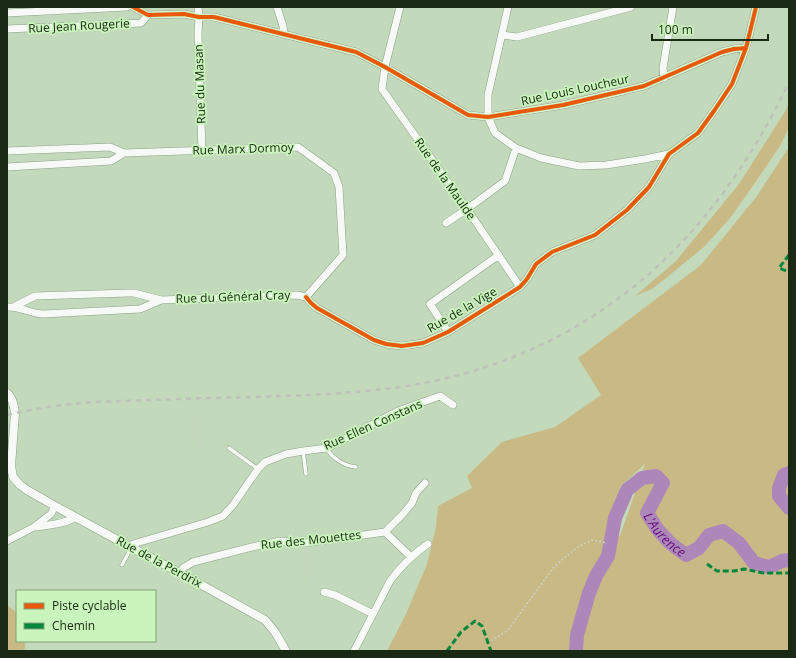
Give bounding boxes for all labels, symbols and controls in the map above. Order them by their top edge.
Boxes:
street label: Rue Jean Rougerie [28,14,130,37]
scale bar [652,16,768,42]
text: 100 m [658,21,693,38]
street label: Rue du Masan [190,44,209,124]
street label: Rue Louis Loucheur [519,70,631,109]
street label: Rue de la Maulde [411,134,480,223]
street label: Rue Marx Dormoy [192,138,295,159]
street label: Rue de la Vige [424,283,500,336]
street label: Rue du Général Cray [175,286,292,307]
street label: Rue Ellen Constans [321,395,425,454]
water label: L'Aurence [640,509,690,561]
street label: Rue des Mouettes [260,526,362,553]
street label: Rue de la Perdrix [113,532,206,592]
legend [16,590,156,642]
text: Piste cyclable [52,597,127,614]
text: Chemin [52,617,95,634]

